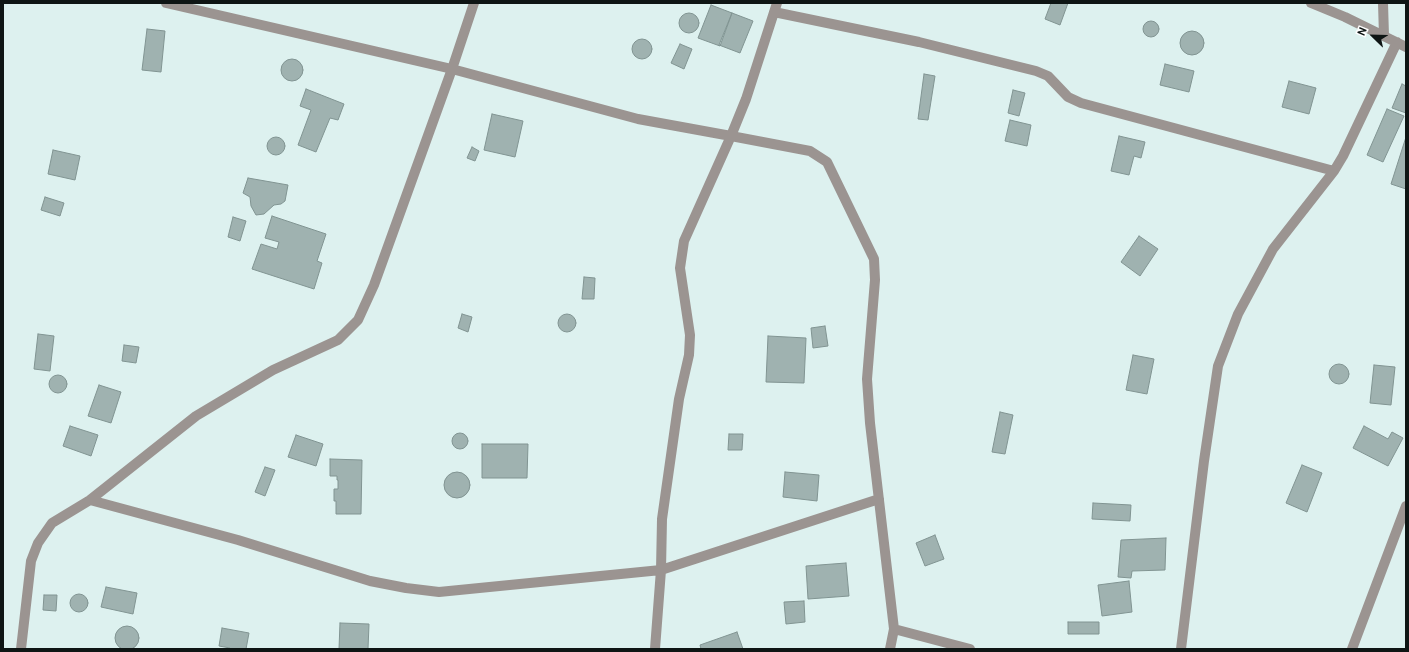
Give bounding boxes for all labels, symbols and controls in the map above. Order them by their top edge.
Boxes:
north arrow [1353,16,1393,56]
text: N [1354,25,1370,38]

